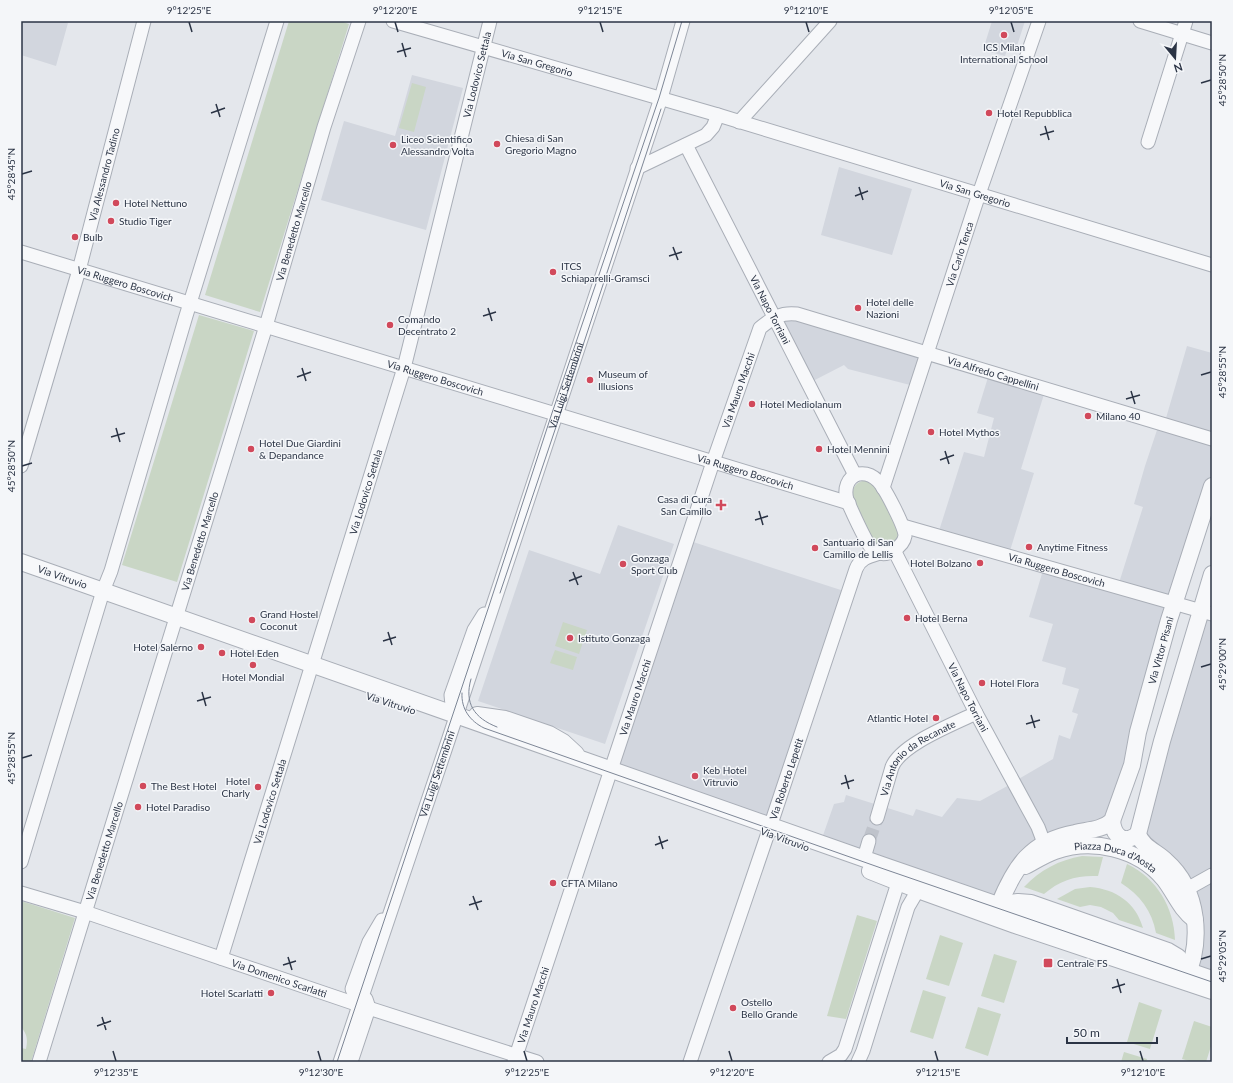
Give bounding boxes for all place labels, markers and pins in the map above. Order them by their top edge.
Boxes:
marker: ICS Milan International School [999,30,1009,40]
place label: ICS Milan International School [960,41,1048,65]
place label: Hotel Repubblica [997,107,1072,119]
marker: Hotel Repubblica [984,108,994,118]
place label: Chiesa di San Gregorio Magno [505,132,577,156]
place label: Liceo Scientifico Alessandro Volta [401,133,474,157]
marker: Chiesa di San Gregorio Magno [492,139,502,149]
marker: Liceo Scientifico Alessandro Volta [388,140,398,150]
place label: Hotel Nettuno [124,197,188,209]
marker: Hotel Nettuno [111,198,121,208]
place label: Studio Tiger [119,215,172,227]
marker: Studio Tiger [106,216,116,226]
place label: Bulb [83,231,103,243]
marker: Bulb [70,232,80,242]
place label: ITCS Schiaparelli-Gramsci [561,260,650,284]
marker: ITCS Schiaparelli-Gramsci [548,267,558,277]
place label: Hotel delle Nazioni [866,296,914,320]
marker: Hotel delle Nazioni [853,303,863,313]
place label: Comando Decentrato 2 [398,313,456,337]
marker: Comando Decentrato 2 [385,320,395,330]
place label: Museum of Illusions [598,368,648,392]
marker: Museum of Illusions [585,375,595,385]
place label: Hotel Mediolanum [760,398,842,410]
marker: Hotel Mediolanum [747,399,757,409]
place label: Milano 40 [1096,410,1141,422]
marker: Milano 40 [1083,411,1093,421]
place label: Hotel Mythos [939,426,999,438]
marker: Hotel Mythos [926,427,936,437]
place label: Hotel Due Giardini & Depandance [259,437,341,461]
place label: Hotel Mennini [827,443,890,455]
marker: Hotel Due Giardini & Depandance [246,444,256,454]
marker: Hotel Mennini [814,444,824,454]
place label: Casa di Cura San Camillo [657,493,712,517]
marker: Casa di Cura San Camillo [715,499,727,511]
place label: Santuario di San Camillo de Lellis [823,536,894,560]
place label: Anytime Fitness [1037,541,1108,553]
marker: Anytime Fitness [1024,542,1034,552]
marker: Santuario di San Camillo de Lellis [810,543,820,553]
place label: Gonzaga Sport Club [631,552,678,576]
place label: Hotel Bolzano [910,557,972,569]
marker: Hotel Bolzano [975,558,985,568]
marker: Gonzaga Sport Club [618,559,628,569]
place label: Grand Hostel Coconut [260,608,318,632]
place label: Hotel Berna [915,612,968,624]
marker: Hotel Berna [902,613,912,623]
marker: Grand Hostel Coconut [247,615,257,625]
place label: Istituto Gonzaga [578,632,650,644]
marker: Istituto Gonzaga [565,633,575,643]
place label: Hotel Salerno [133,641,193,653]
marker: Hotel Salerno [196,642,206,652]
place label: Hotel Eden [230,647,279,659]
marker: Hotel Eden [217,648,227,658]
marker: Hotel Mondial [248,660,258,670]
place label: Hotel Mondial [222,671,284,683]
place label: Hotel Flora [990,677,1039,689]
marker: Hotel Flora [977,678,987,688]
place label: Atlantic Hotel [867,712,928,724]
marker: Atlantic Hotel [931,713,941,723]
place label: Keb Hotel Vitruvio [703,764,747,788]
marker: Keb Hotel Vitruvio [690,771,700,781]
place label: Hotel Charly [222,775,251,799]
place label: The Best Hotel [151,780,217,792]
marker: The Best Hotel [138,781,148,791]
marker: Hotel Charly [253,782,263,792]
place label: Hotel Paradiso [146,801,210,813]
marker: Hotel Paradiso [133,802,143,812]
place label: CFTA Milano [561,877,618,889]
marker: CFTA Milano [548,878,558,888]
marker: Centrale FS [1042,957,1054,969]
place label: Centrale FS [1057,957,1108,969]
place label: Hotel Scarlatti [201,987,263,999]
marker: Hotel Scarlatti [266,988,276,998]
place label: Ostello Bello Grande [741,996,798,1020]
marker: Ostello Bello Grande [728,1003,738,1013]

